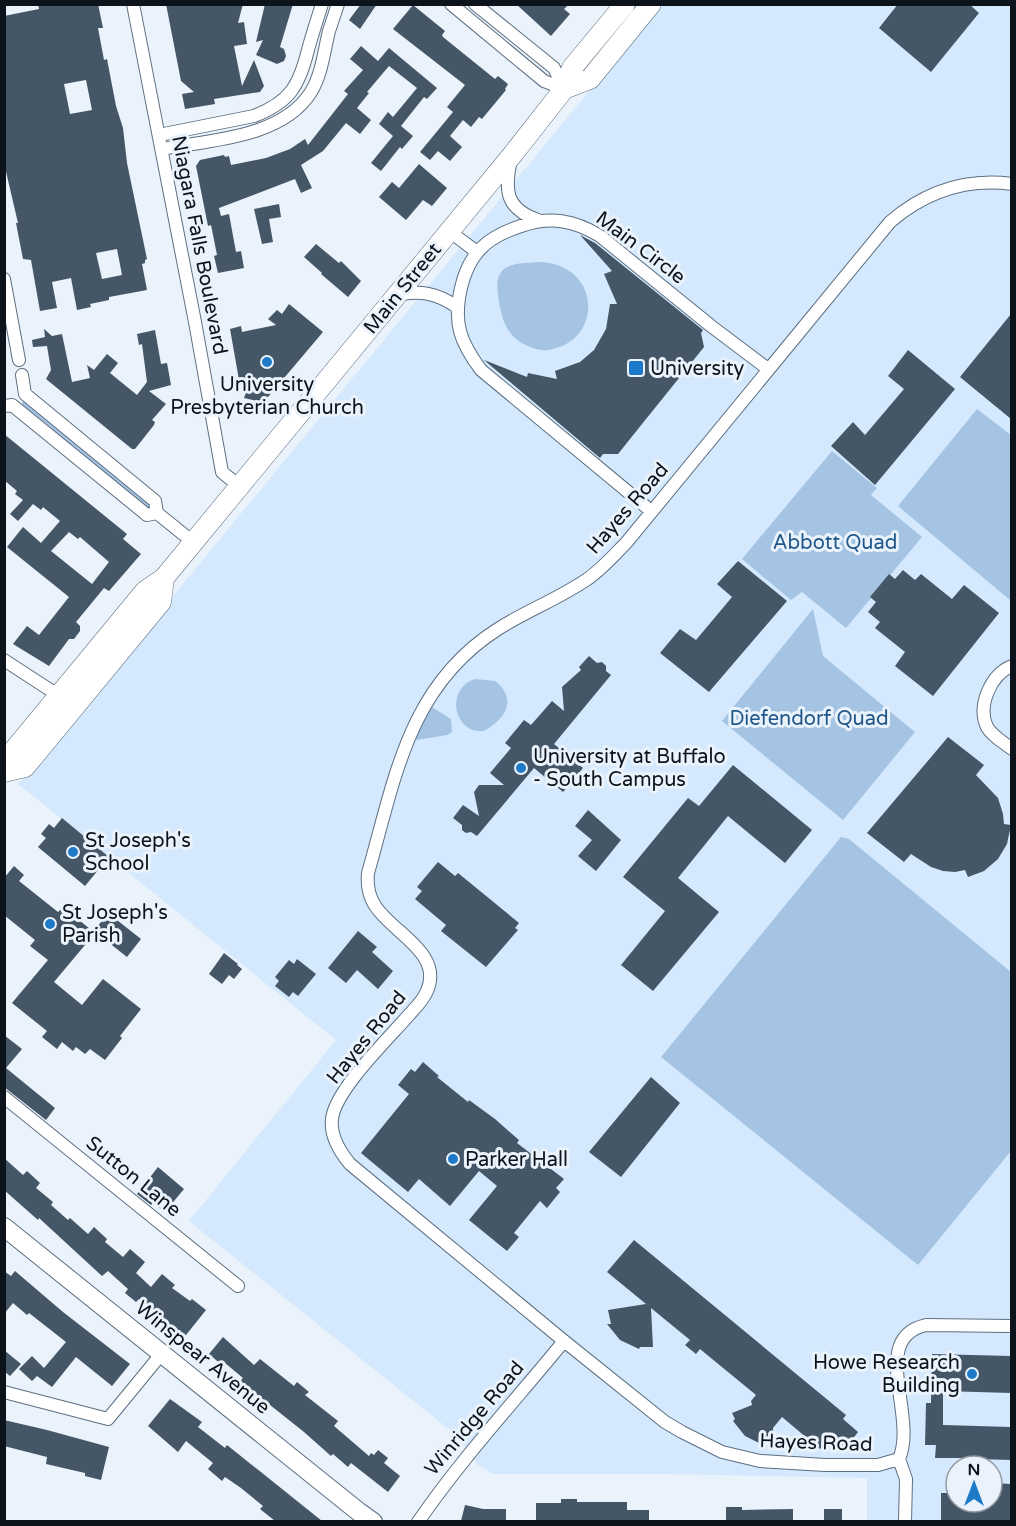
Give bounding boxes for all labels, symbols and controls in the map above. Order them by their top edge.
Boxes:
street label: Niagara Falls Boulevard [166,134,232,357]
street label: Main Circle [591,206,690,289]
street label: Main Street [359,238,447,339]
marker: University Presbyterian Church [260,355,274,369]
place label: University [650,357,745,381]
marker: University [627,359,645,377]
place label: University Presbyterian Church [170,373,364,420]
street label: Hayes Road [582,458,674,559]
park label: Abbott Quad [773,531,897,555]
park label: Diefendorf Quad [729,707,889,731]
place label: University at Buffalo - South Campus [533,745,726,792]
marker: University at Buffalo - South Campus [514,761,528,775]
place label: St Joseph's School [85,829,191,876]
marker: St Joseph's School [66,845,80,859]
place label: St Joseph's Parish [62,901,168,948]
marker: St Joseph's Parish [43,917,57,931]
street label: Hayes Road [322,986,412,1089]
street label: Sutton Lane [81,1131,186,1222]
place label: Parker Hall [465,1148,568,1172]
marker: Parker Hall [446,1152,460,1166]
street label: Winspear Avenue [130,1296,275,1419]
place label: Howe Research Building [813,1351,960,1398]
street label: Winridge Road [420,1357,530,1481]
marker: Howe Research Building [965,1367,979,1381]
street label: Hayes Road [759,1429,873,1457]
north arrow [944,1454,1004,1514]
text: N [968,1460,980,1480]

